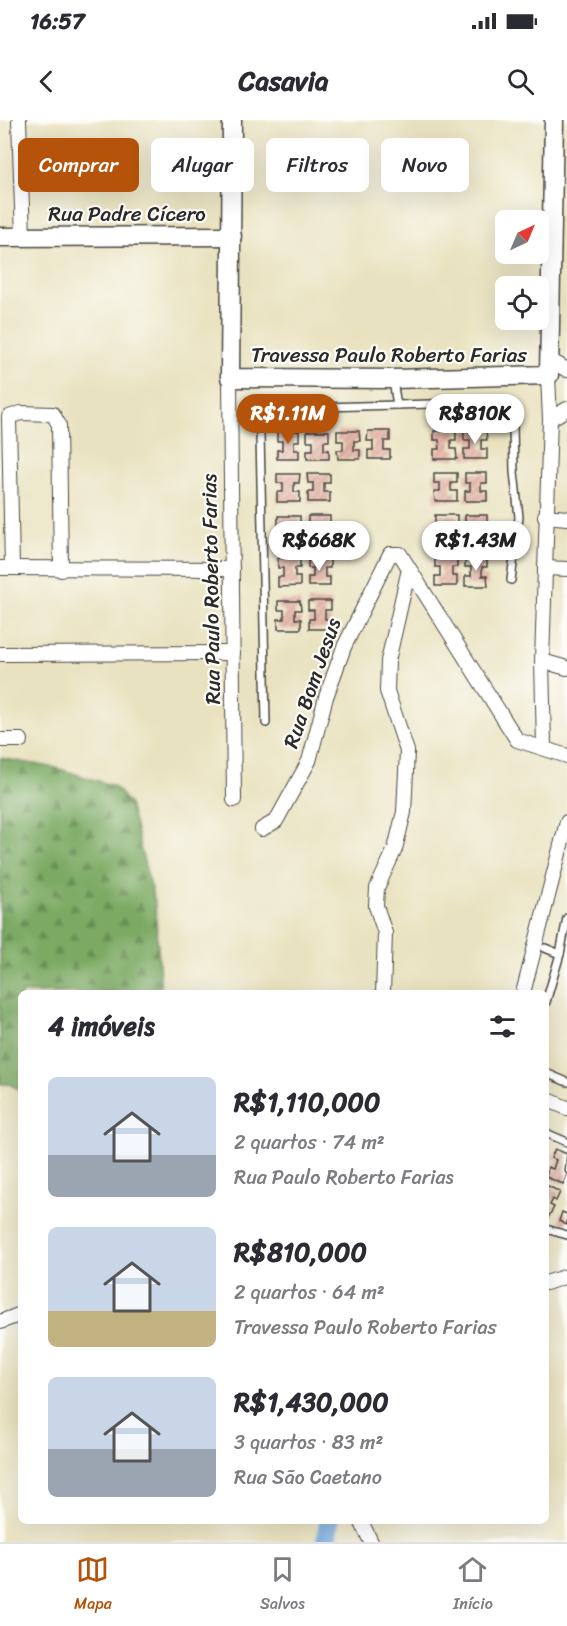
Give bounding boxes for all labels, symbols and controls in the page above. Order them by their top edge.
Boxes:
text: 16:57 [30,2,85,41]
text: Casavia [239,57,328,105]
icon: back [30,65,63,98]
icon: search [504,65,537,98]
chip: Comprar [18,138,139,192]
chip: Alugar [151,138,254,192]
chip: Filtros [266,138,369,192]
chip: Novo [381,138,469,192]
street label: Rua Padre Cícero [48,195,206,233]
north arrow [495,210,549,264]
map controls [495,210,549,330]
button: locate [495,276,549,330]
street label: Travessa Paulo Roberto Farias [251,336,527,374]
pin: R$1.11M [233,394,343,445]
pin: R$810K [426,394,524,445]
text: R$1.11M [251,396,325,431]
text: R$810K [439,396,511,431]
street label: Rua Paulo Roberto Farias [190,473,232,705]
pin: R$668K [270,521,368,572]
pin: R$1.43M [421,521,531,572]
text: R$668K [283,523,355,558]
text: R$1.43M [436,523,516,558]
street label: Rua Bom Jesus [272,612,352,753]
text: 4 imóveis [48,1003,155,1049]
icon: filters [486,1010,519,1043]
text: R$1,110,000 [234,1079,380,1125]
icon: home [96,1101,168,1173]
text: 2 quartos · 74 m² [234,1125,385,1160]
text: Rua Paulo Roberto Farias [234,1160,454,1195]
text: R$810,000 [234,1229,367,1275]
icon: home [96,1251,168,1323]
text: 2 quartos · 64 m² [234,1275,385,1310]
text: Travessa Paulo Roberto Farias [234,1310,497,1345]
text: R$1,430,000 [234,1379,389,1425]
icon: home [96,1401,168,1473]
text: 3 quartos · 83 m² [234,1425,383,1460]
text: Rua São Caetano [234,1460,382,1495]
tab: Mapa [74,1553,112,1618]
tab: Salvos [260,1553,305,1618]
tab: Início [453,1553,493,1618]

